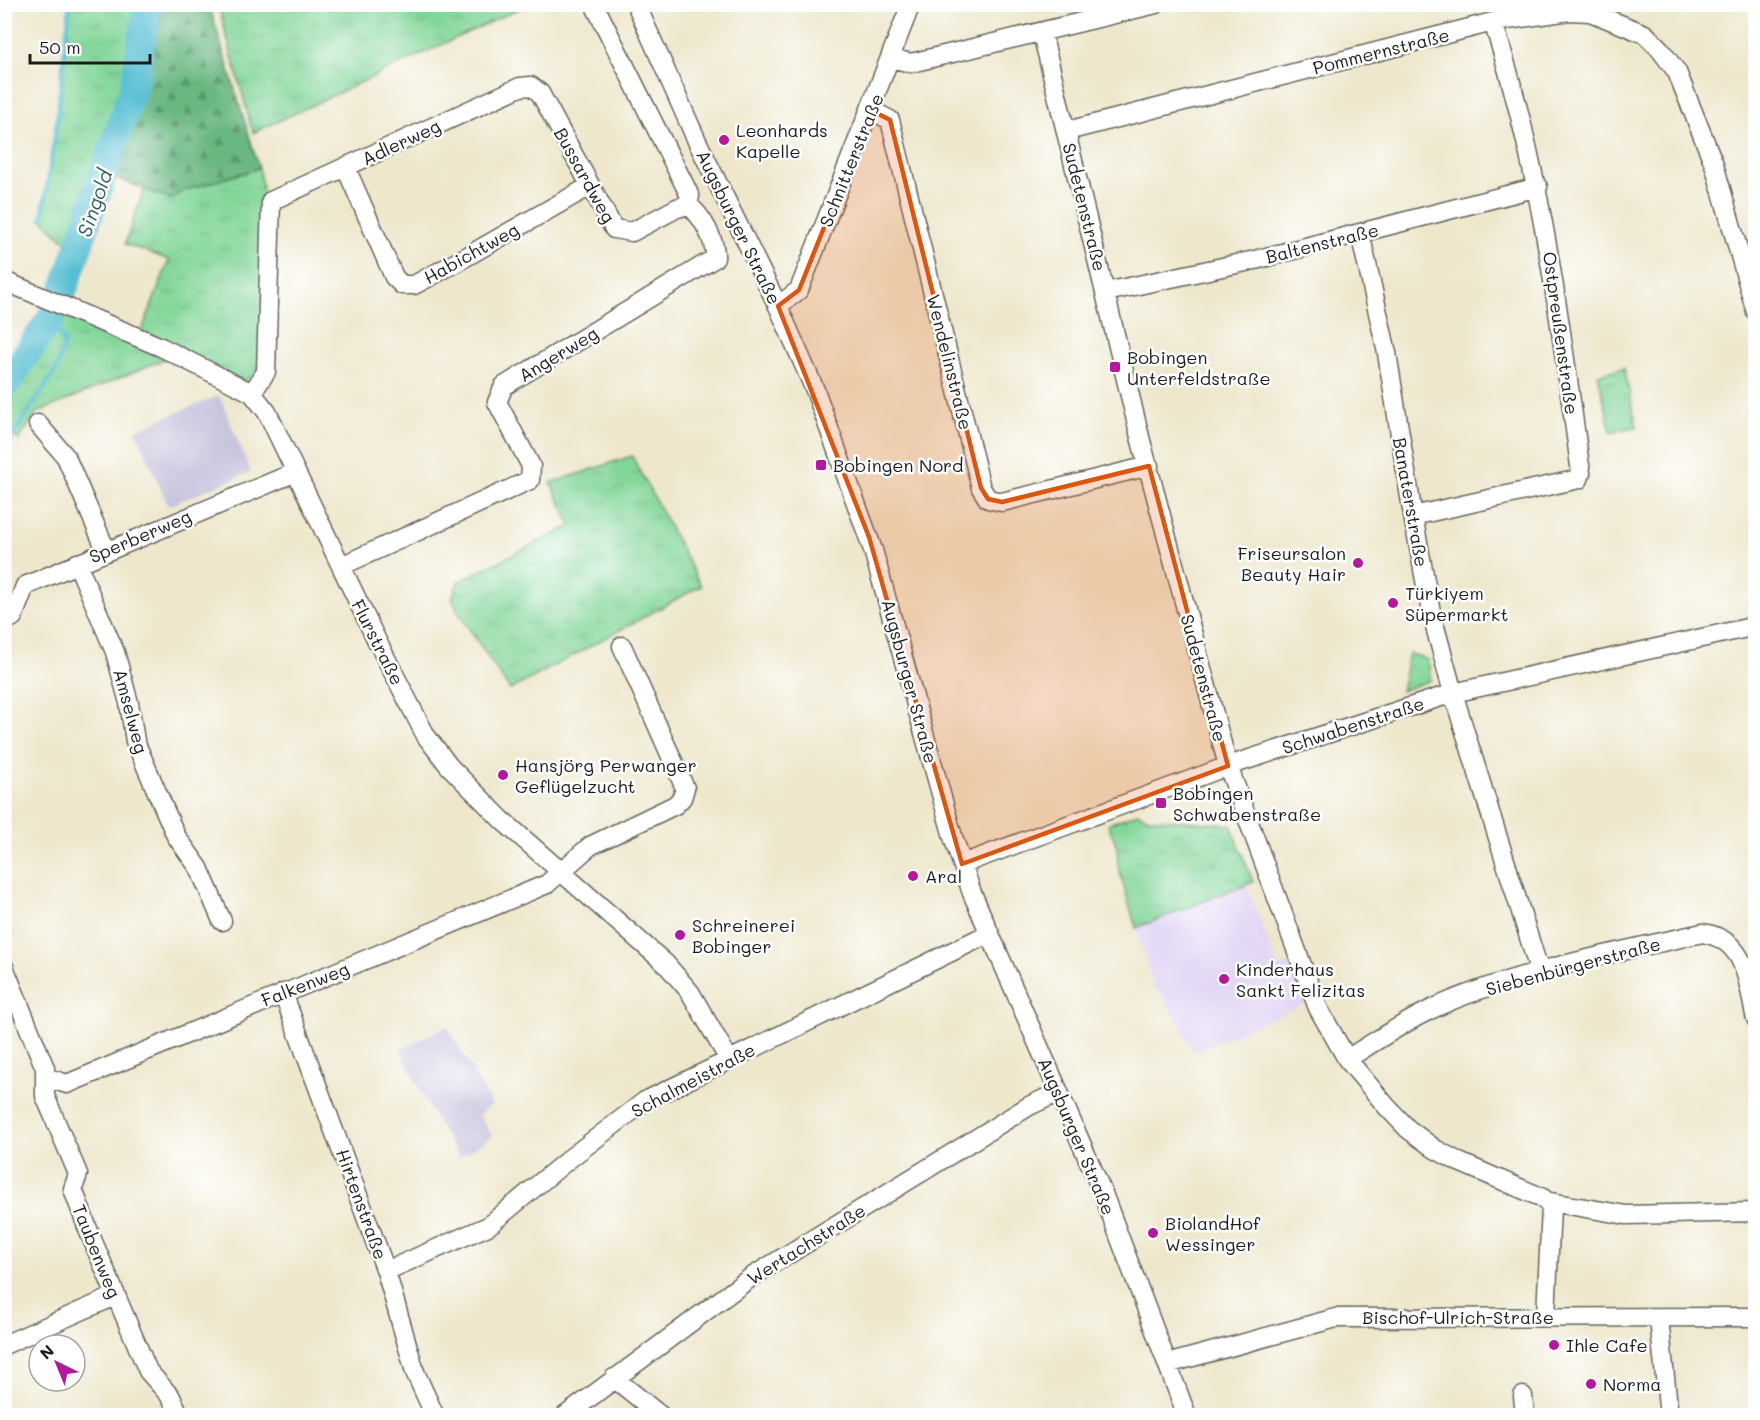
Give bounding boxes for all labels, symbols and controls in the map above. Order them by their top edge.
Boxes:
street label: Pommernstraße [1310,22,1452,80]
scale bar [30,27,150,65]
text: 50 m [39,35,81,59]
street label: Schnitterstraße [813,90,889,230]
street label: Adlerweg [358,113,444,171]
place label: Leonhards Kapelle [736,118,828,163]
street label: Bussardweg [549,123,621,227]
marker: Leonhards Kapelle [717,133,731,147]
street label: Sudetenstraße [1058,141,1112,273]
street label: Augsburger Straße [691,146,787,308]
water label: Singold [70,165,118,240]
street label: Habichtweg [419,217,523,289]
street label: Baltenstraße [1263,217,1381,269]
street label: Ostpreußenstraße [1538,250,1584,416]
street label: Wendelinstraße [922,292,978,432]
street label: Angerweg [514,321,602,387]
place label: Bobingen Unterfeldstraße [1127,345,1271,390]
marker: Bobingen Unterfeldstraße [1108,360,1122,374]
street label: Banaterstraße [1388,435,1434,569]
place label: Bobingen Nord [833,453,964,477]
marker: Bobingen Nord [814,458,828,472]
street label: Sperberweg [85,504,195,568]
place label: Friseursalon Beauty Hair [1237,541,1346,586]
marker: Friseursalon Beauty Hair [1351,556,1365,570]
place label: Türkiyem Süpermarkt [1405,581,1508,626]
street label: Flurstraße [346,595,410,689]
street label: Augsburger Straße [877,596,943,766]
marker: Türkiyem Süpermarkt [1386,596,1400,610]
street label: Sudetenstraße [1175,612,1233,744]
street label: Amselweg [108,666,154,756]
street label: Schwabenstraße [1279,691,1427,759]
place label: Hansjörg Perwanger Geflügelzucht [515,753,697,798]
marker: Hansjörg Perwanger Geflügelzucht [496,768,510,782]
place label: Bobingen Schwabenstraße [1173,781,1321,826]
marker: Bobingen Schwabenstraße [1154,796,1168,810]
place label: Aral [925,864,962,888]
marker: Aral [906,869,920,883]
place label: Schreinerei Bobinger [692,913,795,958]
marker: Schreinerei Bobinger [673,928,687,942]
street label: Siebenbürgerstraße [1483,931,1663,1001]
street label: Falkenweg [258,956,352,1012]
place label: Kinderhaus Sankt Felizitas [1236,957,1365,1002]
marker: Kinderhaus Sankt Felizitas [1217,972,1231,986]
street label: Schalmeistraße [627,1037,759,1123]
street label: Augsburger Straße [1033,1053,1121,1219]
street label: Hirtenstraße [331,1145,393,1263]
street label: Wertachstraße [742,1198,870,1290]
street label: Taubenweg [67,1201,127,1301]
place label: BiolandHof Wessinger [1165,1211,1261,1256]
marker: BiolandHof Wessinger [1146,1226,1160,1240]
street label: Bischof-Ulrich-Straße [1362,1305,1554,1329]
north arrow [27,1333,87,1393]
place label: Ihle Cafe [1566,1333,1648,1357]
marker: Ihle Cafe [1547,1338,1561,1352]
text: N [35,1340,58,1363]
place label: Norma [1603,1372,1662,1396]
marker: Norma [1584,1377,1598,1391]

